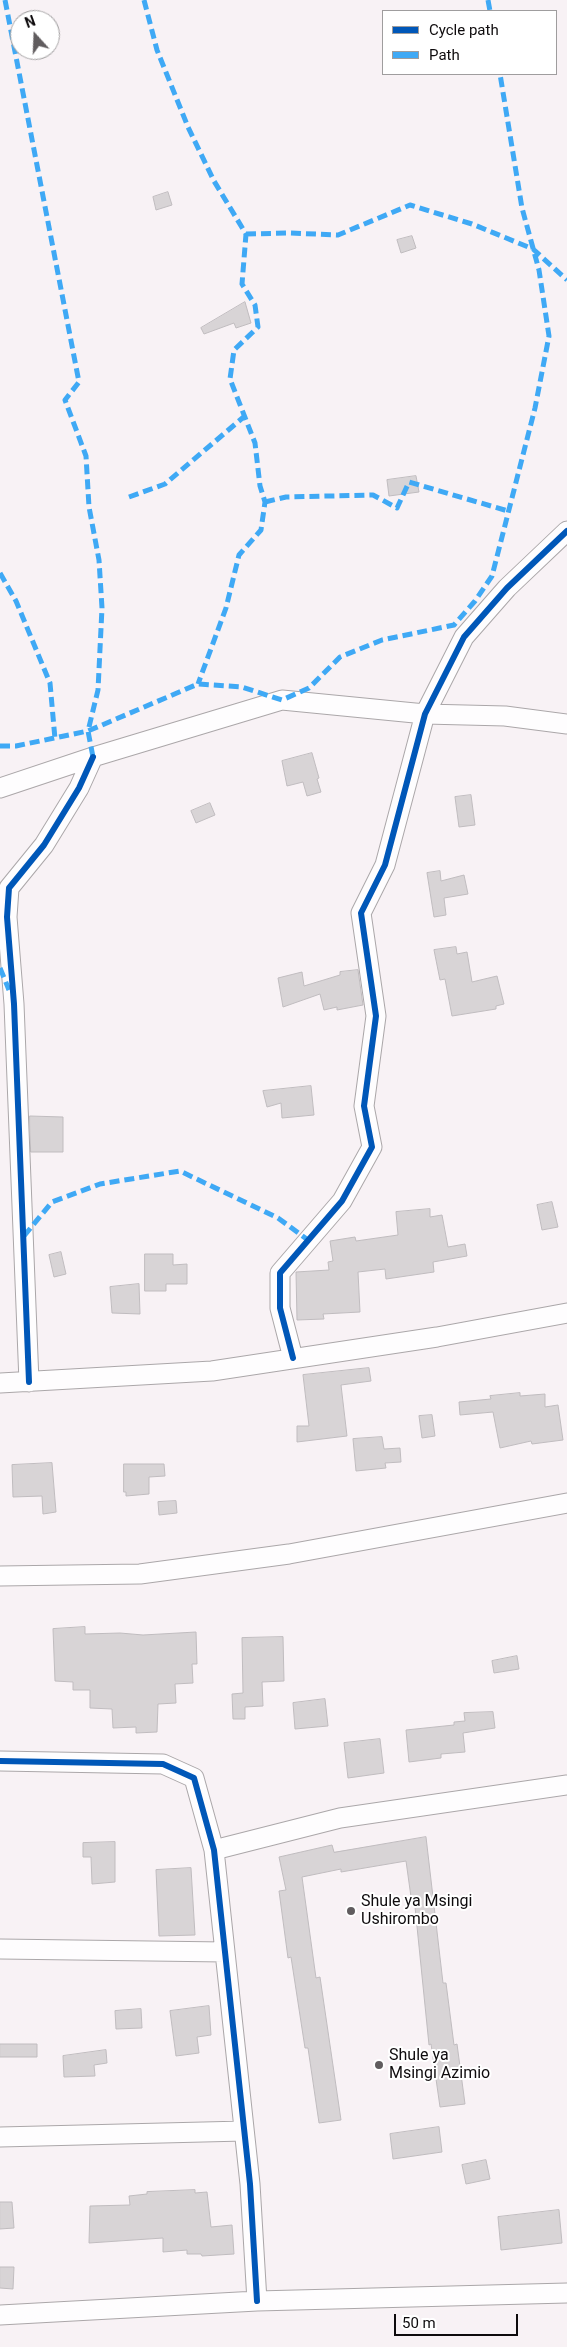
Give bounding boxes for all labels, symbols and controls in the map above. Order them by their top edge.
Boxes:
north arrow [10,10,60,60]
legend [382,10,557,75]
text: N [23,13,38,31]
text: Cycle path [429,21,499,39]
text: Path [429,46,460,64]
place label: Shule ya Msingi Ushirombo [361,1892,472,1930]
marker: Shule ya Msingi Ushirombo [345,1905,357,1917]
place label: Shule ya Msingi Azimio [389,2046,490,2084]
marker: Shule ya Msingi Azimio [373,2059,385,2071]
scale bar [397,2304,521,2336]
text: 50 m [402,2314,436,2332]

